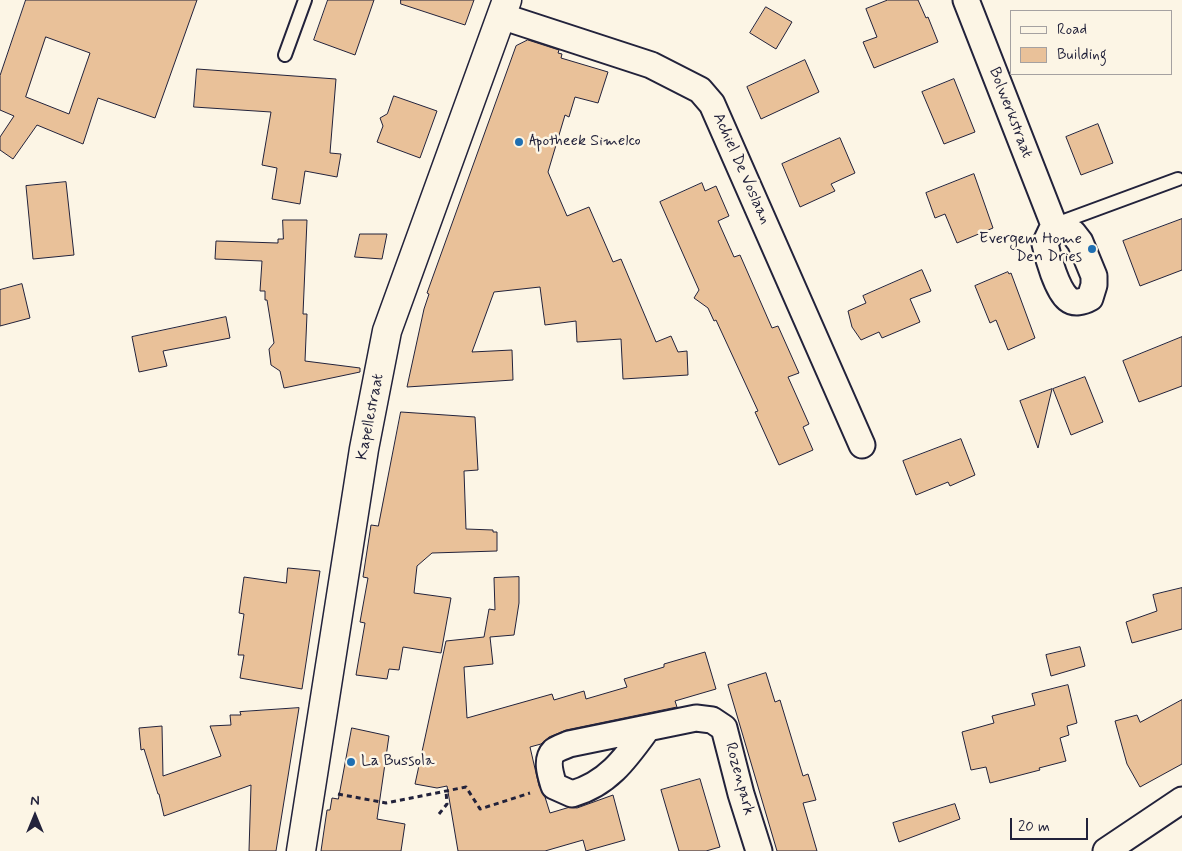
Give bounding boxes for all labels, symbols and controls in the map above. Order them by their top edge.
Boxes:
legend [1010,10,1172,75]
text: Road [1057,20,1087,40]
text: Building [1057,45,1107,65]
street label: Bolwerkstraat [984,65,1036,161]
street label: Achiel De Voslaan [708,110,774,228]
place label: Apotheek Simelco [529,132,641,152]
marker: Apotheek Simelco [513,136,525,148]
place label: Evergem Home Den Dries [979,230,1082,268]
marker: Evergem Home Den Dries [1086,243,1098,255]
street label: Kapellestraat [353,372,389,462]
street label: Rozenpark [720,741,758,817]
place label: La Bussola [361,752,435,772]
marker: La Bussola [345,756,357,768]
north arrow [10,791,60,841]
text: N [30,792,40,810]
scale bar [1012,808,1090,840]
text: 20 m [1018,817,1050,837]

